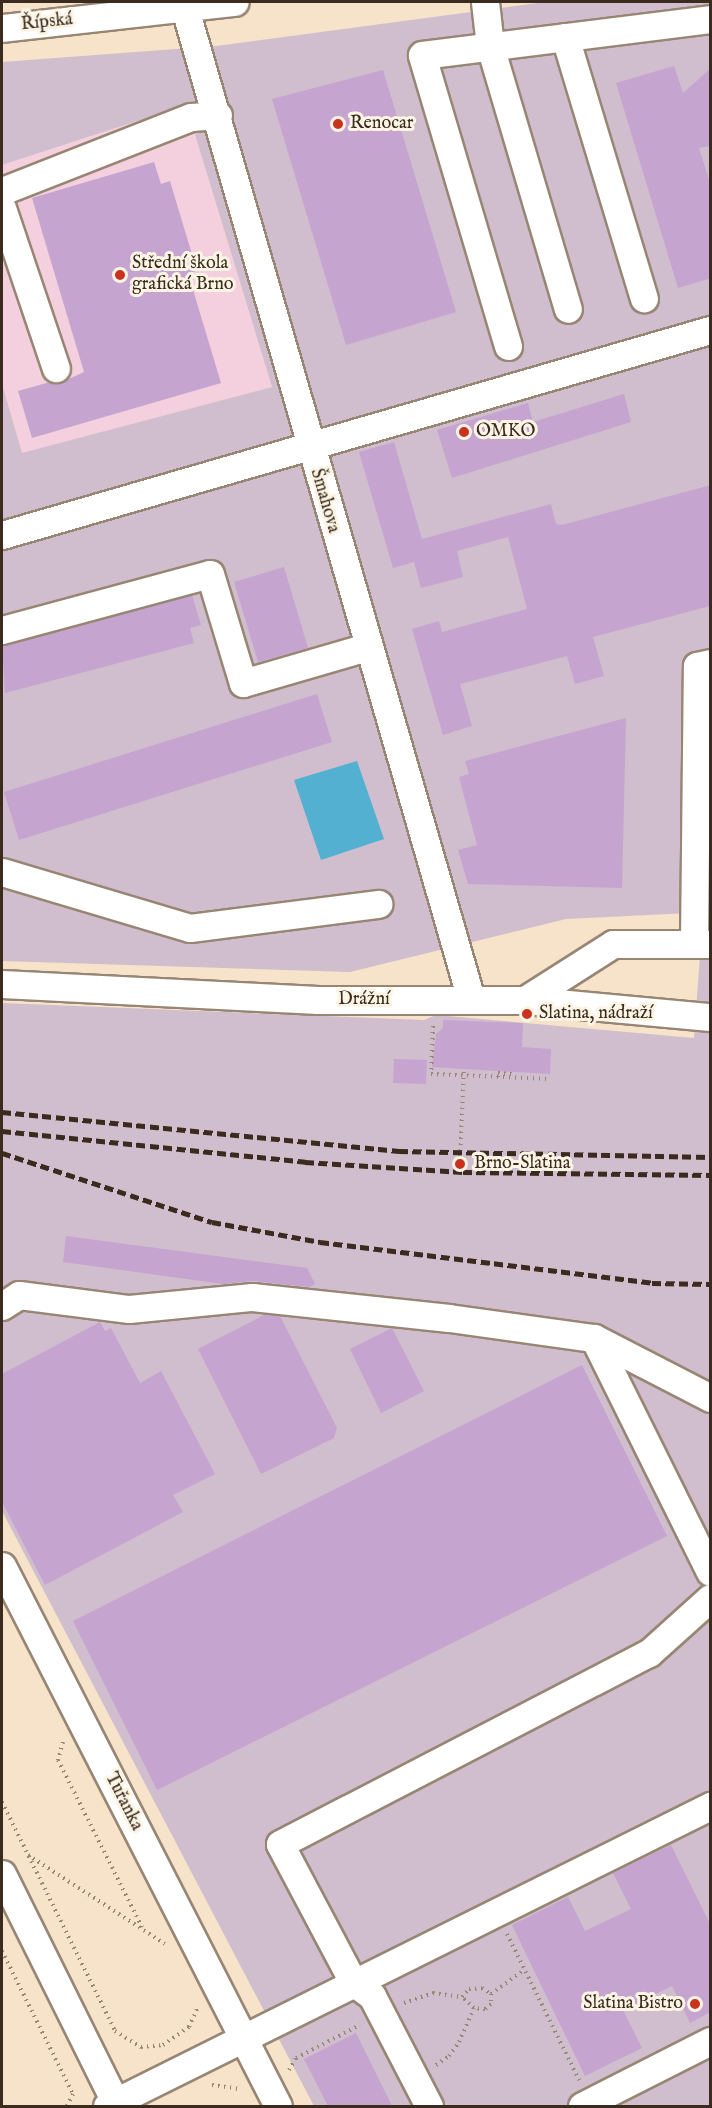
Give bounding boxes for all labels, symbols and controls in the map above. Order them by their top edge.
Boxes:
street label: Řípská [20,10,74,36]
place label: Renocar [350,113,413,135]
marker: Renocar [331,117,345,131]
place label: Střední škola grafická Brno [132,254,234,296]
marker: Střední škola grafická Brno [113,268,127,282]
place label: OMKO [476,421,535,443]
marker: OMKO [457,425,471,439]
street label: Šmahova [305,466,343,536]
street label: Drážní [338,989,390,1011]
place label: Slatina, nádraží [539,1003,653,1025]
marker: Slatina, nádraží [520,1007,534,1021]
place label: Brno-Slatina [474,1153,570,1175]
marker: Brno-Slatina [451,1155,469,1173]
street label: Tuřanka [99,1769,147,1835]
place label: Slatina Bistro [583,1993,683,2015]
marker: Slatina Bistro [688,1997,702,2011]

